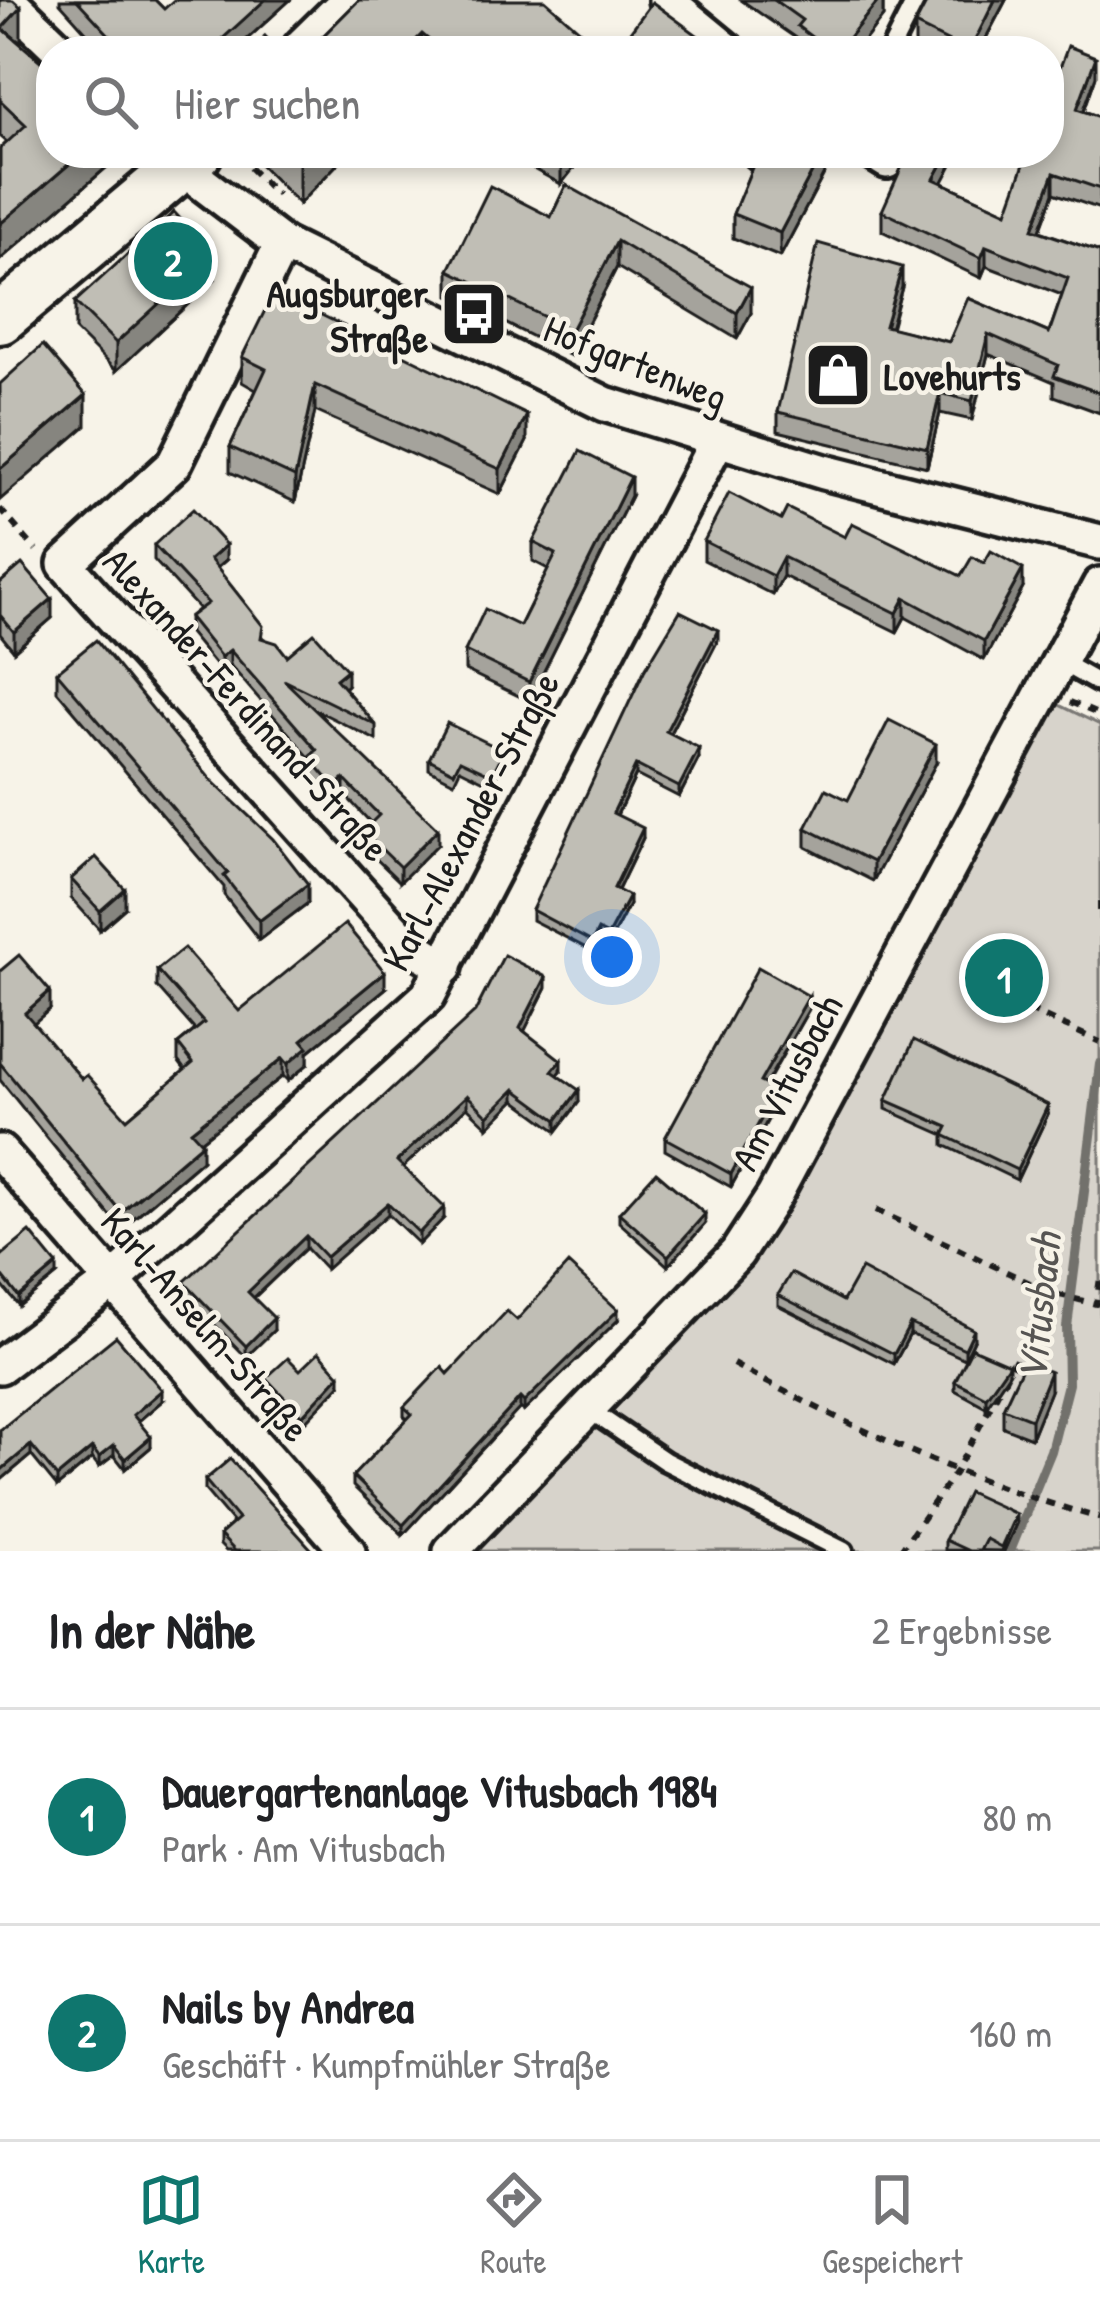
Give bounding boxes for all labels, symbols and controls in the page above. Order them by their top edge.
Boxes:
search box [36,36,1064,168]
icon: search [78,69,144,135]
text: Hier suchen [174,72,361,133]
pin: 2 [134,216,212,306]
place label: Augsburger Straße [266,266,429,365]
bus stop icon: Augsburger Straße [439,279,509,349]
street label: Hofgartenweg [537,301,735,423]
shop icon: Lovehurts [803,340,873,410]
place label: Lovehurts [884,349,1021,402]
street label: Alexander-Ferdinand-Straße [92,536,402,872]
street label: Karl-Alexander-Straße [369,662,571,980]
your location [582,927,642,987]
pin: 1 [965,933,1043,1023]
street label: Am Vitusbach [718,985,854,1179]
street label: Karl-Anselm-Straße [89,1196,323,1452]
water label: Vitusbach [1002,1228,1074,1384]
text: In der Nähe [48,1595,255,1664]
text: 2 Ergebnisse [872,1603,1052,1656]
text: Dauergartenanlage Vitusbach 1984 [162,1760,717,1821]
text: 1 [80,1790,94,1843]
text: 80 m [982,1790,1052,1843]
text: Park · Am Vitusbach [162,1821,445,1874]
text: Nails by Andrea [162,1976,414,2037]
text: 2 [78,2006,96,2059]
text: 160 m [969,2006,1052,2059]
text: Geschäft · Kumpfmühler Straße [162,2037,611,2090]
tab: Karte [138,2167,205,2283]
tab: Route [481,2167,547,2283]
tab: Gespeichert [822,2167,962,2283]

